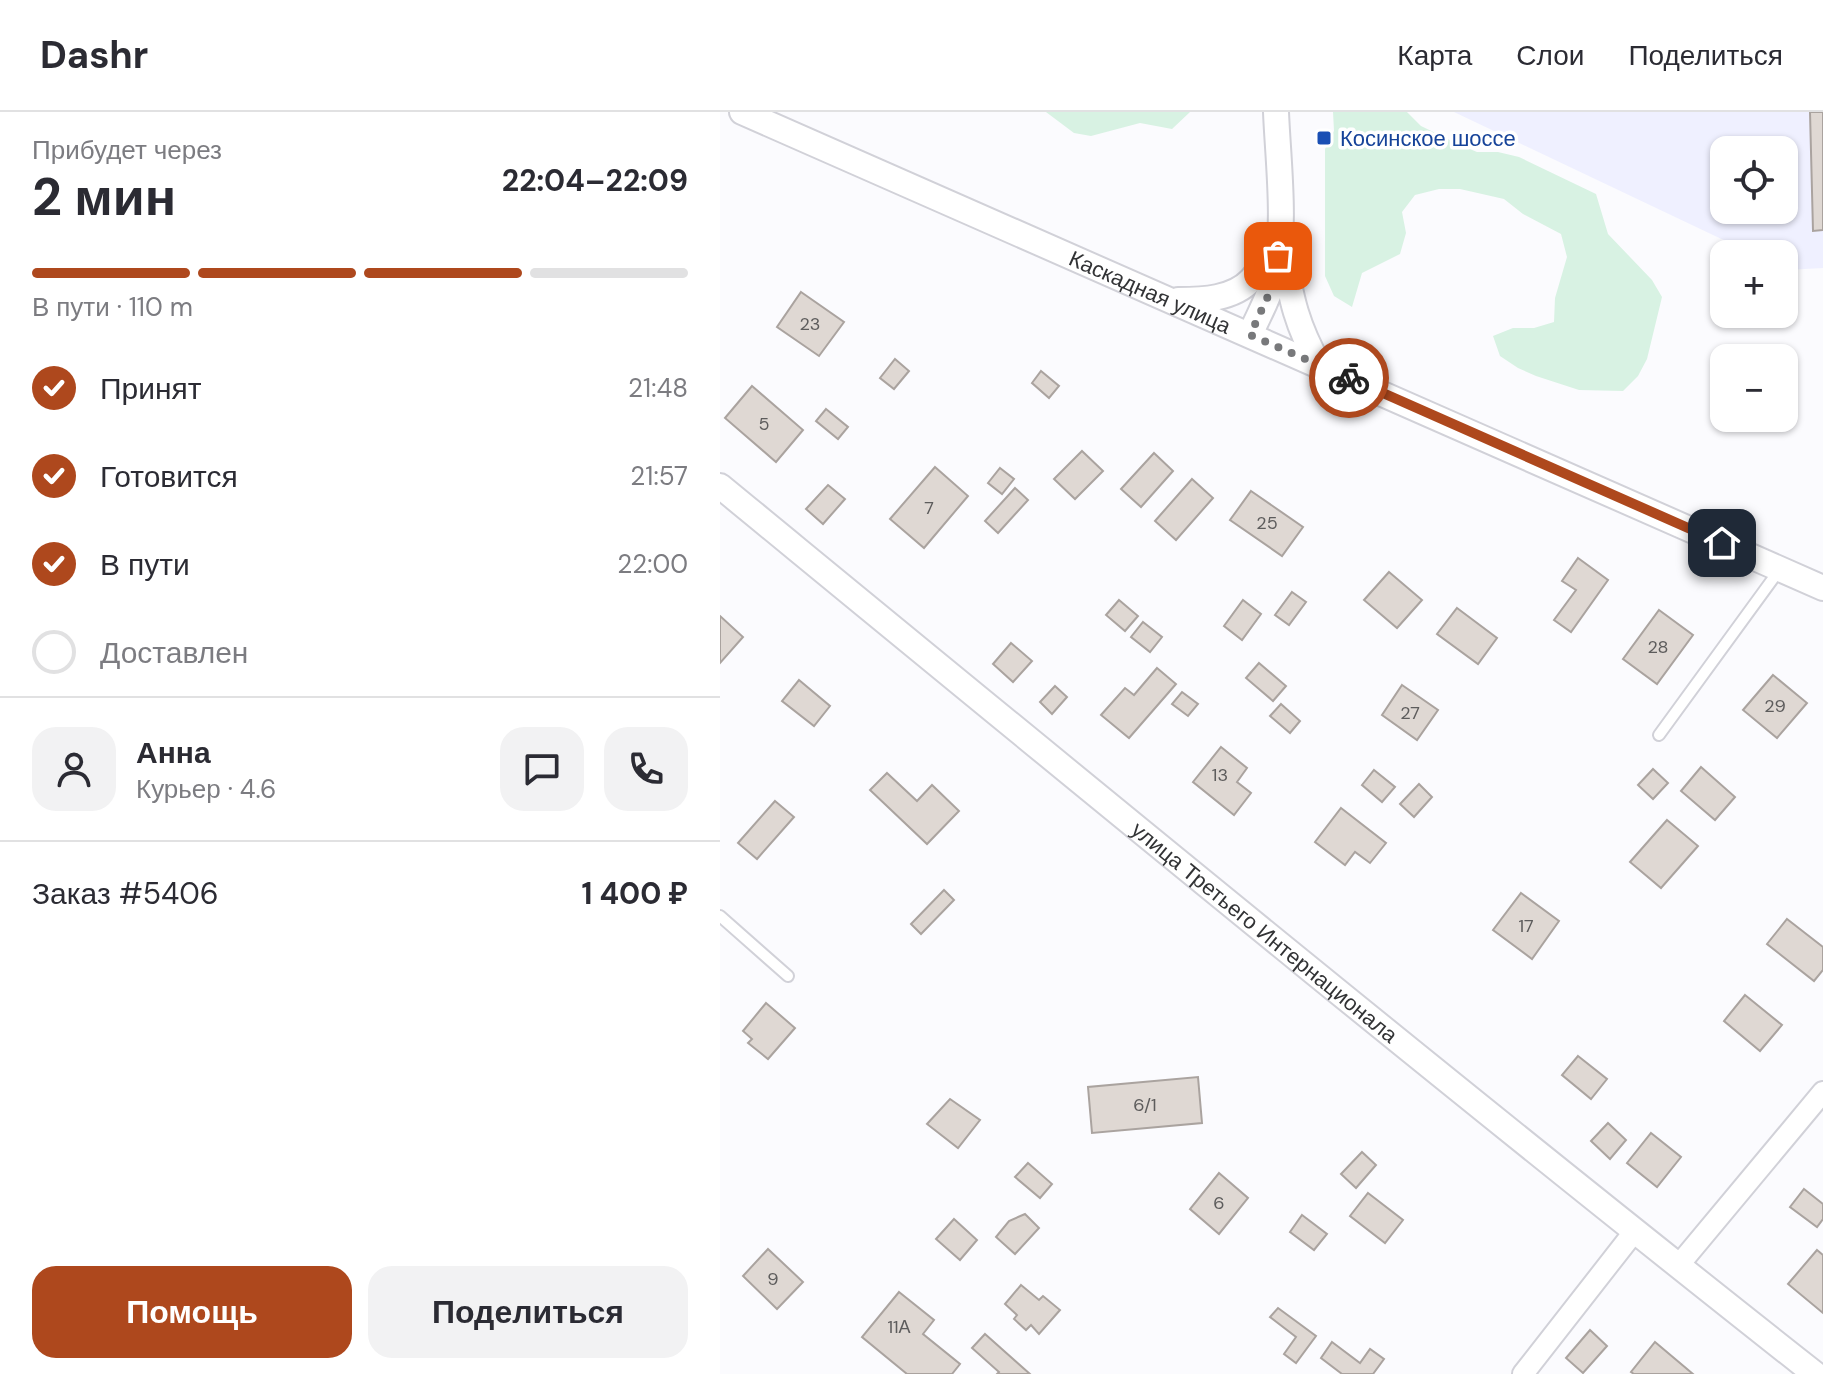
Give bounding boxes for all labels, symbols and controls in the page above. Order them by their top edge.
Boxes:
text: Dashr [40,30,148,80]
text: Карта [1397,37,1472,74]
text: Слои [1516,37,1584,74]
text: Поделиться [1628,37,1783,74]
place label: Косинское шоссе [1340,124,1516,153]
marker: Косинское шоссе [1315,129,1333,147]
text: Прибудет через [32,133,222,167]
map controls [1710,136,1798,432]
button: locate [1710,136,1798,224]
text: 22:04–22:09 [502,161,688,200]
text: 2 мин [32,163,176,231]
pin [1244,222,1312,290]
icon: bag [1256,234,1300,278]
button: + [1710,240,1798,328]
street label: Каскадная улица [1065,244,1236,341]
text: В пути · 110 m [32,290,193,324]
house number: 23 [799,312,821,336]
courier [1309,338,1389,418]
button: − [1710,344,1798,432]
icon: bike [1327,356,1371,400]
icon: check [32,366,76,410]
text: Принят [100,369,202,408]
text: 21:48 [628,371,688,405]
house number: 5 [759,412,769,436]
icon: check [32,454,76,498]
text: Готовится [100,457,238,496]
text: 21:57 [630,459,688,493]
house number: 7 [924,496,934,520]
pin [1688,509,1756,577]
house number: 25 [1256,511,1278,535]
icon: home [1700,521,1744,565]
icon: check [32,542,76,586]
text: В пути [100,545,190,584]
text: 22:00 [617,547,688,581]
text: Доставлен [100,633,248,672]
house number: 28 [1647,635,1669,659]
house number: 29 [1764,694,1786,718]
house number: 27 [1400,701,1420,725]
button: person [32,727,116,811]
button: chat [500,727,584,811]
button: phone [604,727,688,811]
text: Анна [136,733,211,772]
house number: 13 [1212,763,1228,787]
text: Курьер · 4.6 [136,772,276,806]
street label: улица Третьего Интернационала [1125,815,1404,1050]
text: Заказ #5406 [32,874,219,913]
text: 1 400 ₽ [582,874,688,913]
house number: 17 [1518,914,1534,938]
house number: 6/1 [1133,1093,1157,1117]
house number: 6 [1213,1191,1225,1215]
button: Помощь [32,1266,352,1358]
button: Поделиться [368,1266,688,1358]
house number: 9 [767,1267,779,1291]
house number: 11А [887,1315,911,1339]

